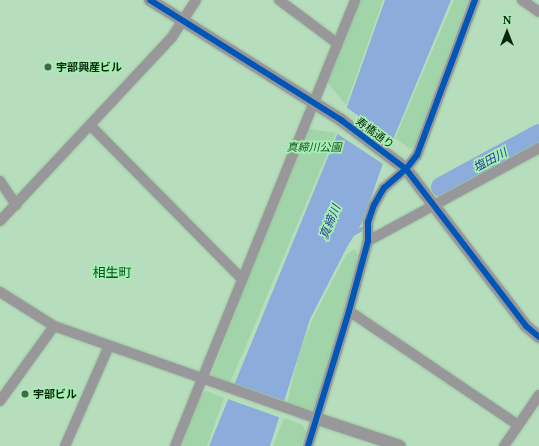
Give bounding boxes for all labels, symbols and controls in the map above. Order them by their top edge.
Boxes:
north arrow [487,12,527,52]
text: N [503,12,511,27]
place label: 宇部興産ビル [56,60,122,74]
marker: 宇部興産ビル [43,62,53,72]
street label: 寿橋通り [353,115,397,151]
park label: 真締川公園 [287,140,341,154]
water label: 塩田川 [471,145,509,175]
water label: 真締川 [317,203,343,241]
district label: 相生町 [93,264,131,280]
place label: 宇部ビル [33,387,77,401]
marker: 宇部ビル [20,389,30,399]

